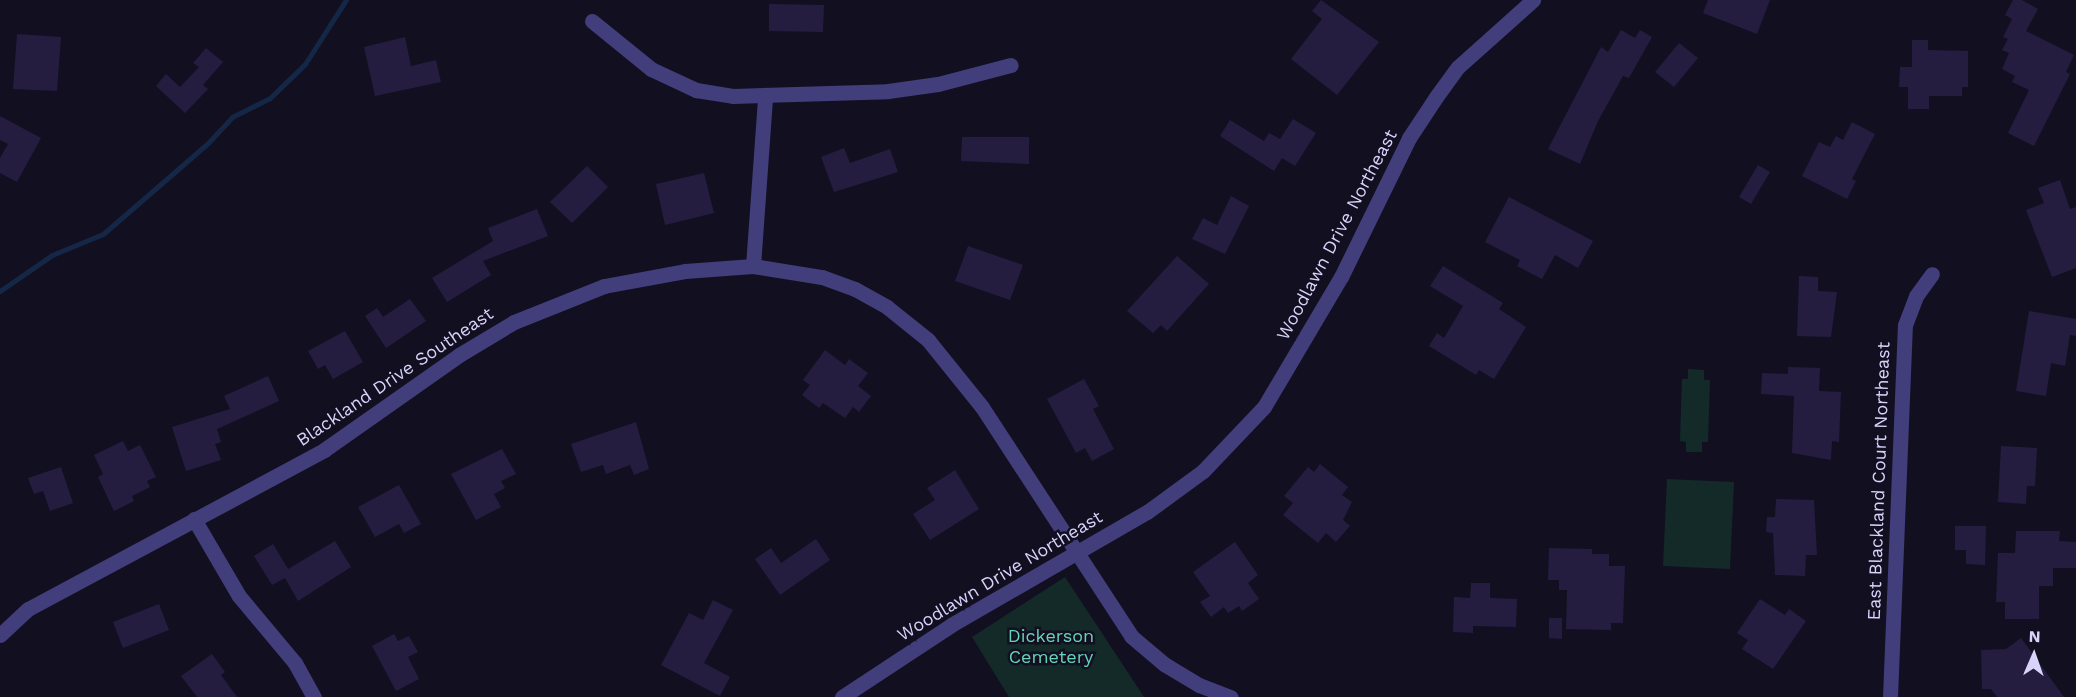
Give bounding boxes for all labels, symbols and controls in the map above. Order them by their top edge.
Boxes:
street label: Woodlawn Drive Northeast [1272,126,1402,344]
street label: Blackland Drive Southeast [293,303,497,451]
street label: East Blackland Court Northeast [1863,341,1895,621]
street label: Woodlawn Drive Northeast [894,506,1106,646]
north arrow [2004,625,2064,685]
park label: Dickerson Cemetery [1008,626,1094,668]
text: N [2028,627,2041,646]

